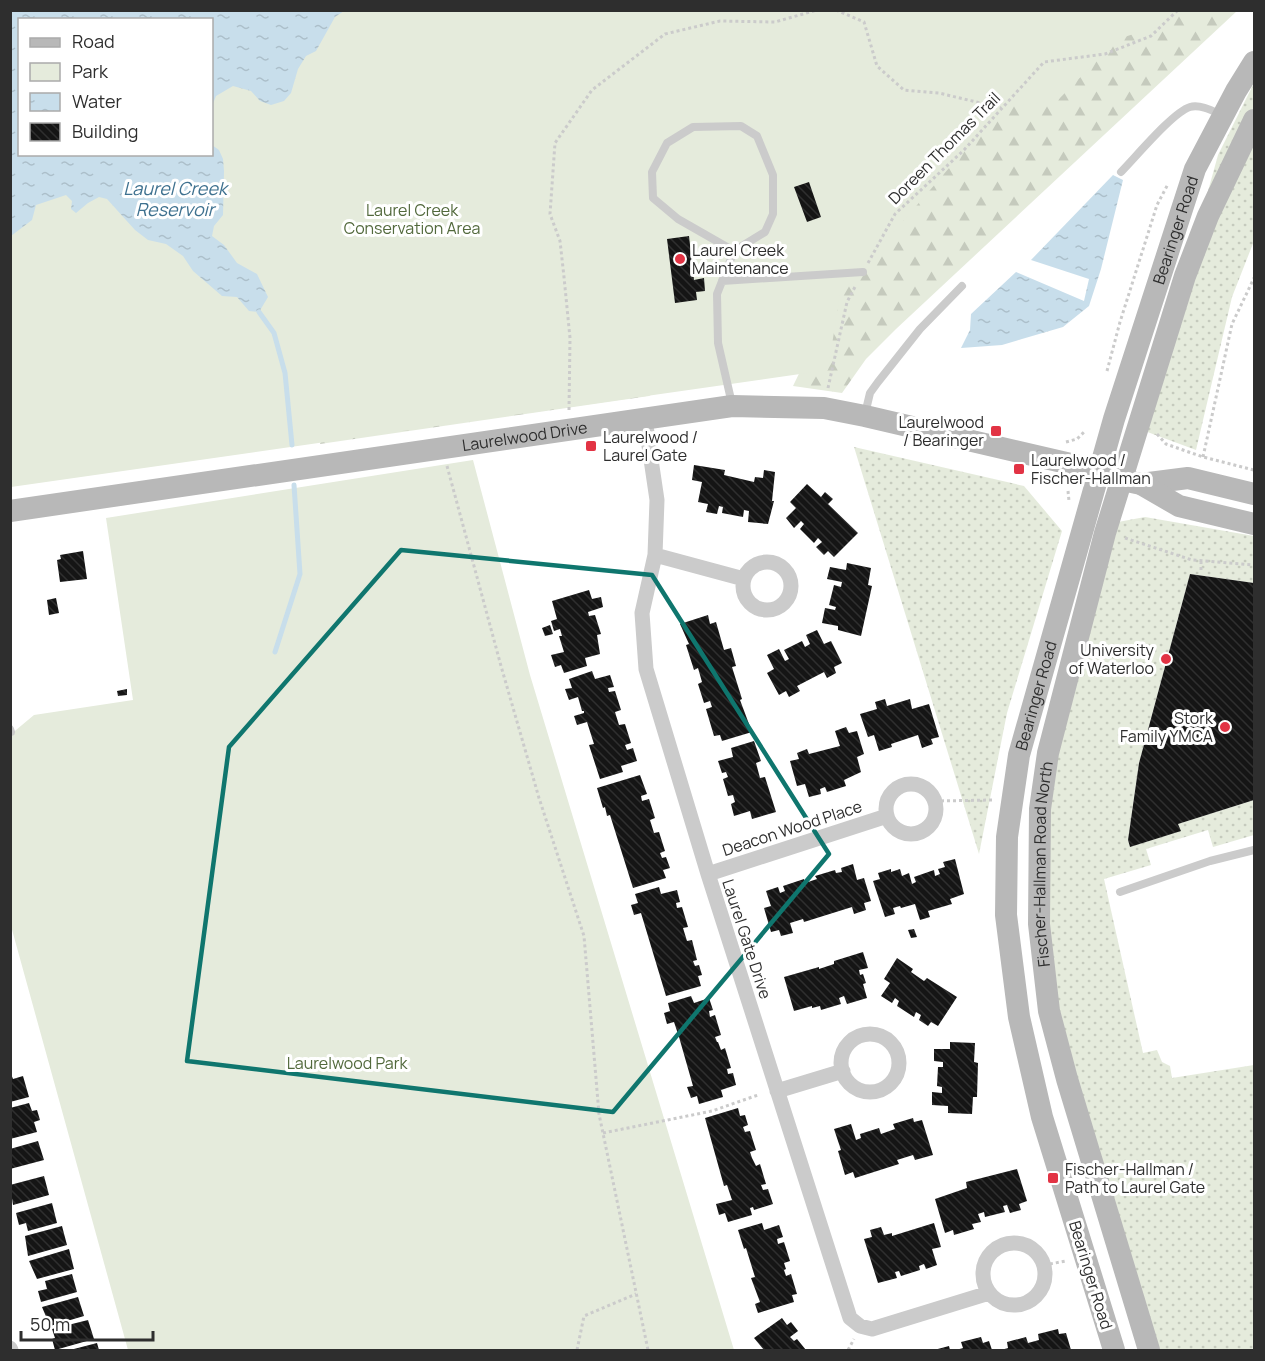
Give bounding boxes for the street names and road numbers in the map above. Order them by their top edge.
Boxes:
street label: Doreen Thomas Trail [883,87,1005,209]
street label: Bearinger Road [1147,173,1203,287]
street label: Laurelwood Drive [460,416,589,456]
street label: Bearinger Road [1010,638,1062,753]
street label: Fischer-Hallman Road North [1028,760,1058,968]
street label: Deacon Wood Place [719,795,865,861]
street label: Laurel Gate Drive [717,876,777,1002]
street label: Bearinger Road [1064,1218,1118,1332]

